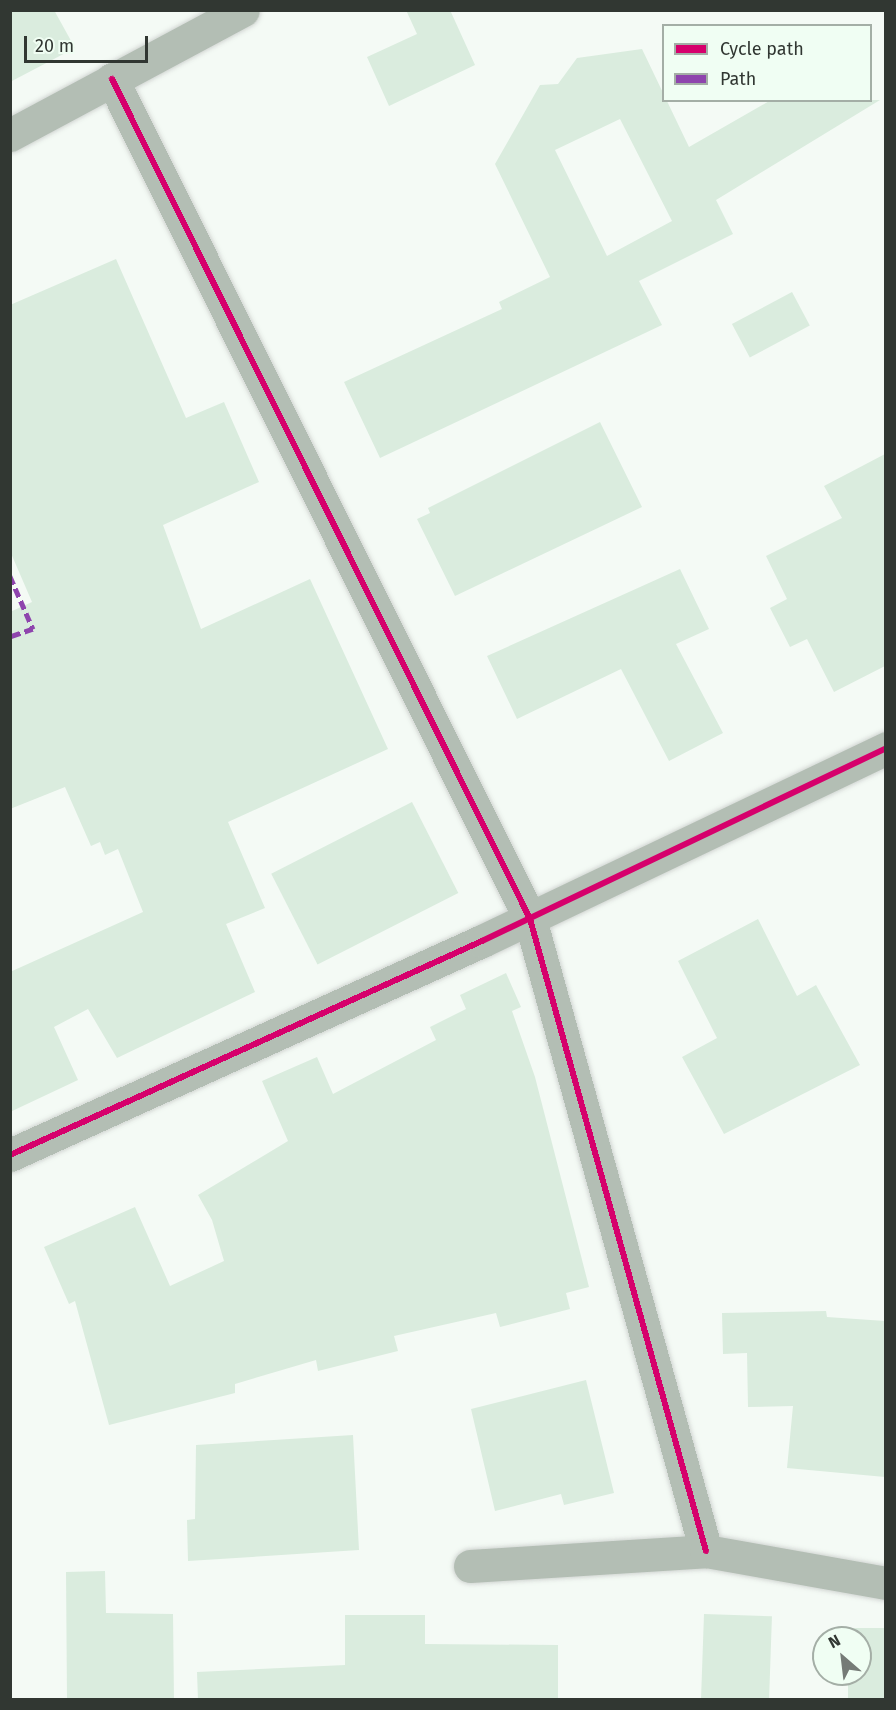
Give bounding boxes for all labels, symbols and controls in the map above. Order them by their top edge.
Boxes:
scale bar [27,24,152,62]
legend [662,24,872,102]
text: 20 m [35,35,74,57]
text: Cycle path [720,38,804,60]
text: Path [720,68,756,90]
north arrow [812,1626,872,1686]
text: N [825,1631,843,1652]

